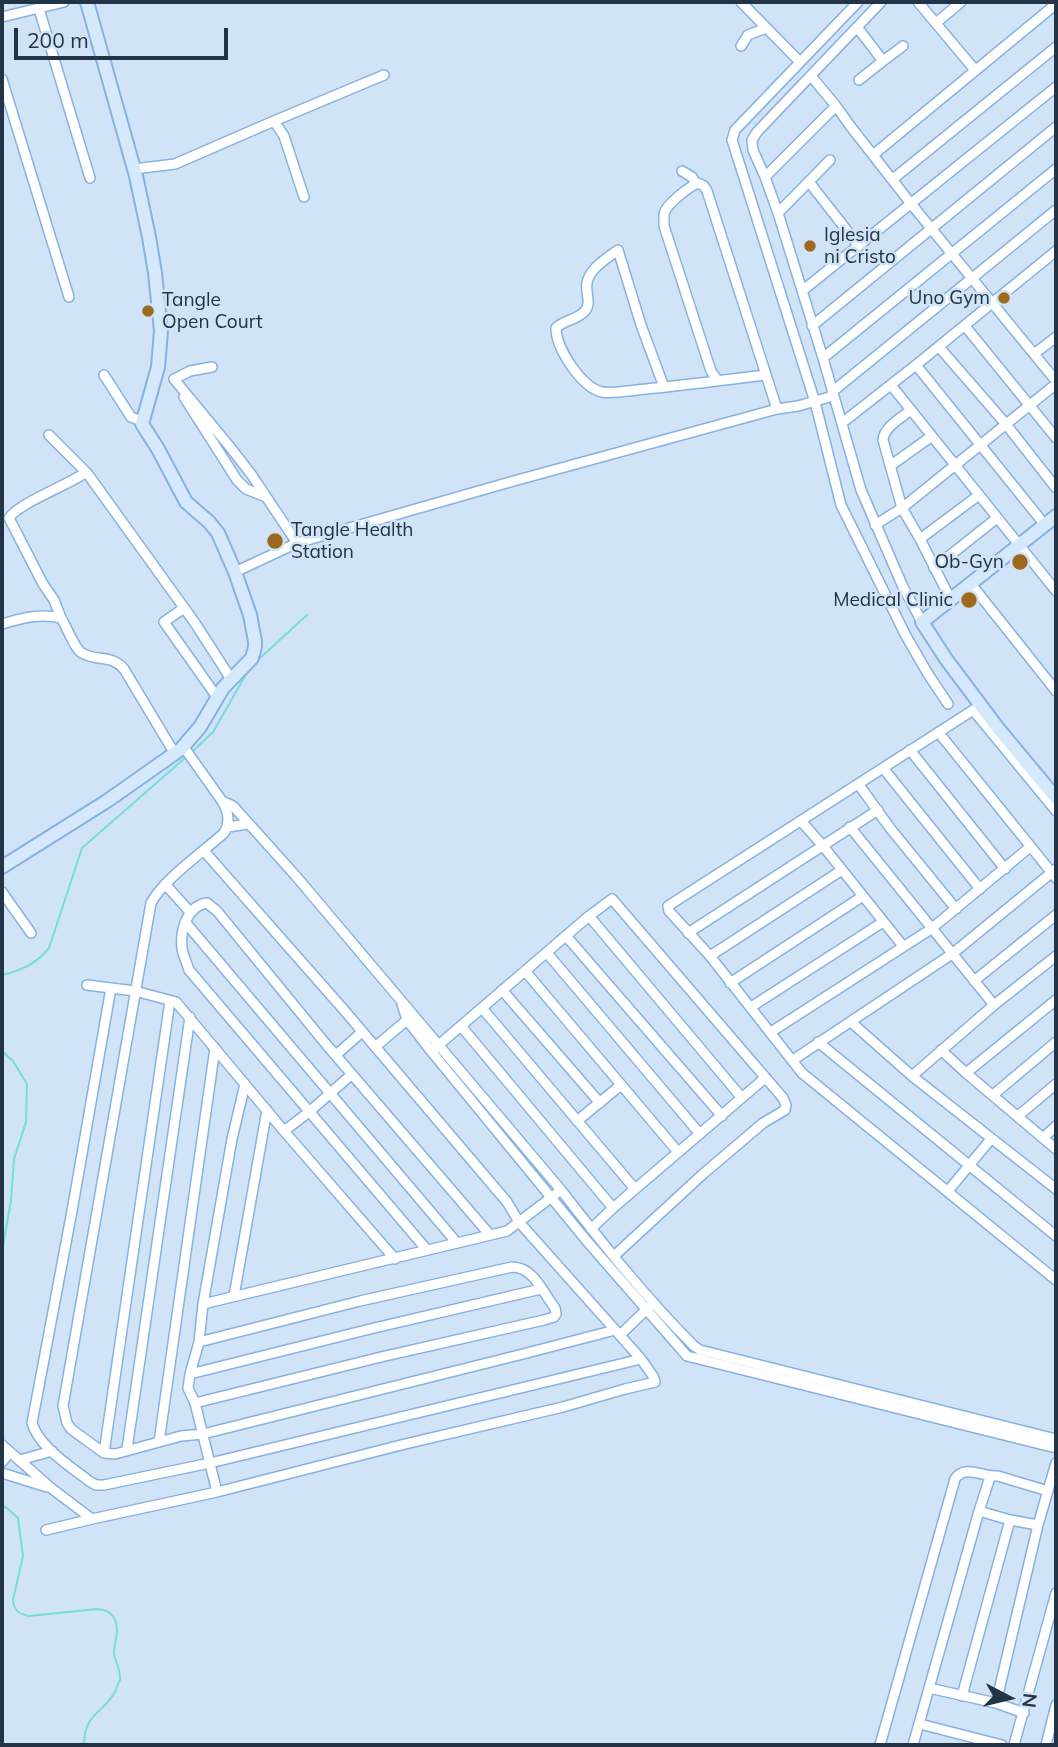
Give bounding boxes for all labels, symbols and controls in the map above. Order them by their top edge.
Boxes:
scale bar [18,14,231,58]
text: 200 m [27,27,89,53]
place label: Iglesia ni Cristo [824,224,896,268]
marker: Iglesia ni Cristo [802,238,818,254]
place label: Uno Gym [909,287,990,309]
place label: Tangle Open Court [162,289,263,333]
marker: Uno Gym [996,290,1012,306]
marker: Tangle Open Court [140,303,156,319]
place label: Tangle Health Station [291,519,413,563]
marker: Tangle Health Station [265,531,285,551]
place label: Ob-Gyn [934,551,1004,573]
marker: Ob-Gyn [1010,552,1030,572]
place label: Medical Clinic [833,589,953,611]
marker: Medical Clinic [959,590,979,610]
north arrow [974,1663,1044,1733]
text: N [1017,1692,1043,1709]

